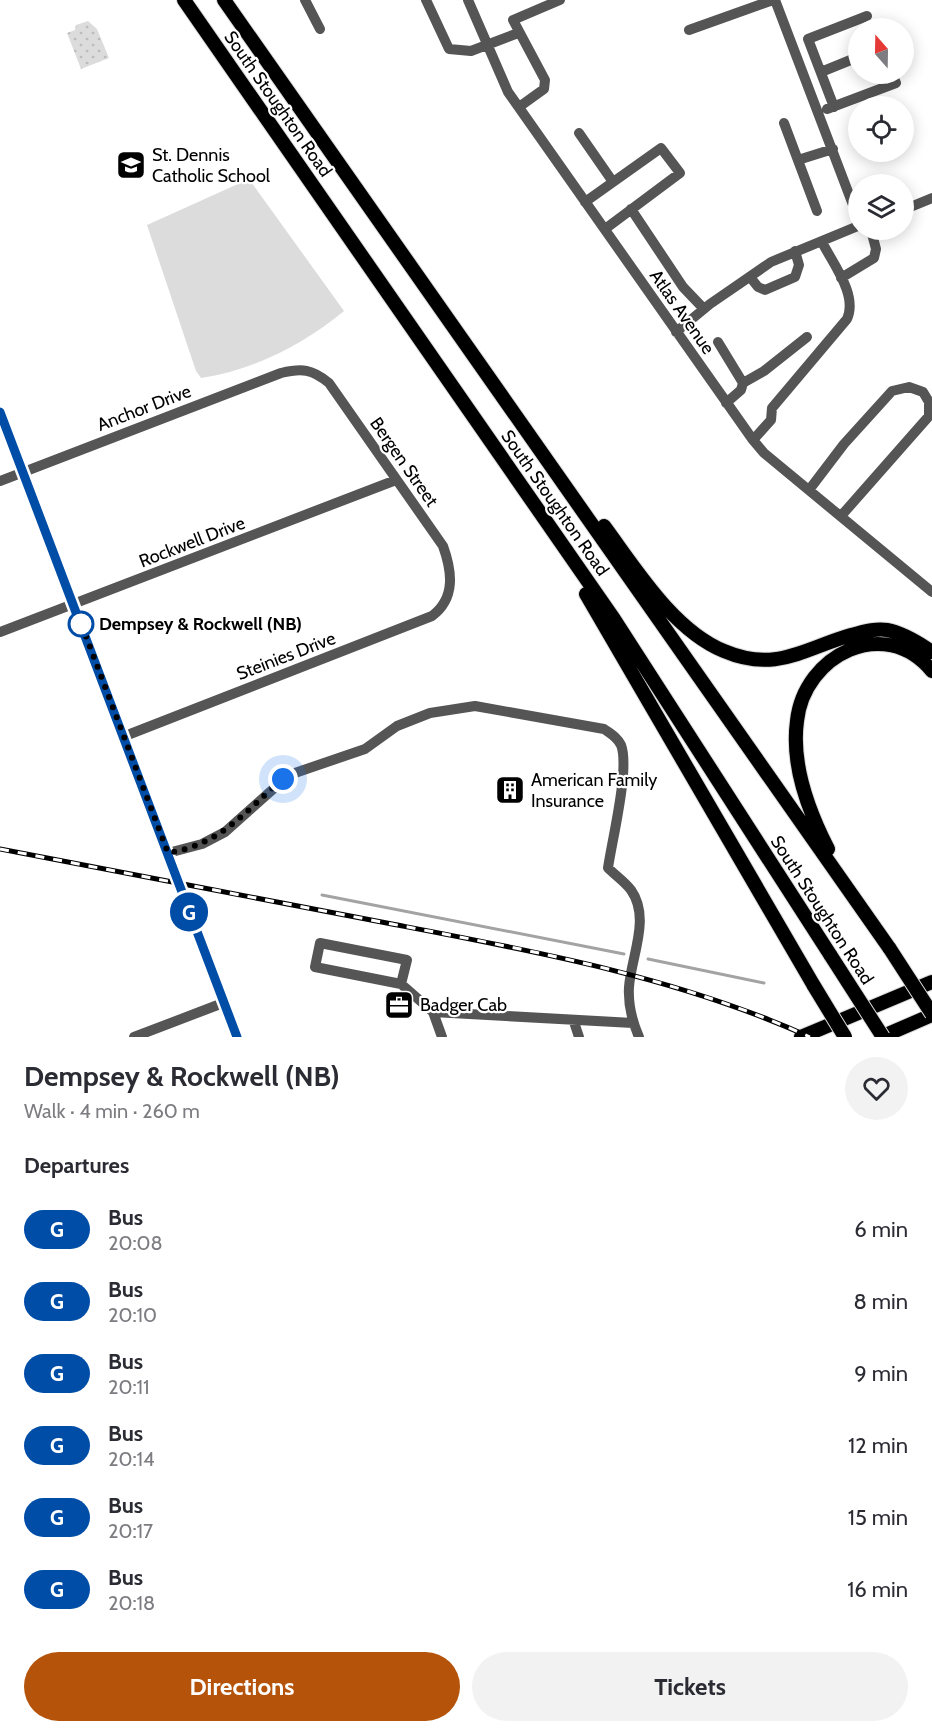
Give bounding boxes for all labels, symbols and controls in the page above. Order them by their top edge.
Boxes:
north arrow [848,18,914,84]
map controls [848,18,914,240]
street label: South Stoughton Road [219,27,337,181]
button: locate [848,96,914,162]
place label: St. Dennis Catholic School [152,144,271,187]
school or university icon: St. Dennis Catholic School [115,149,147,181]
button: layers [848,174,914,240]
street label: Atlas Avenue [645,265,719,359]
street label: Anchor Drive [94,380,194,436]
street label: Bergen Street [365,413,443,511]
street label: South Stoughton Road [496,426,614,580]
street label: Rockwell Drive [136,512,248,572]
marker: Dempsey & Rockwell (NB) [68,611,94,637]
place label: Dempsey & Rockwell (NB) [99,613,302,635]
street label: Steinies Drive [233,627,339,685]
your location [268,764,298,794]
place label: American Family Insurance [531,769,657,812]
building icon: American Family Insurance [494,774,526,806]
street label: South Stoughton Road [766,831,878,989]
line badge: G [170,892,208,932]
text: G [182,900,196,925]
office icon: Badger Cab [383,989,415,1021]
place label: Badger Cab [420,994,507,1016]
button: heart [845,1057,908,1120]
text: Dempsey & Rockwell (NB) [24,1059,340,1093]
text: Walk · 4 min · 260 m [24,1099,200,1123]
text: Departures [24,1152,129,1179]
text: Bus [108,1204,143,1231]
text: 6 min [854,1216,908,1243]
text: G [50,1217,64,1242]
text: 20:08 [108,1231,163,1255]
text: Bus [108,1276,143,1303]
text: 8 min [853,1288,908,1315]
text: G [50,1289,64,1314]
text: 20:10 [108,1303,157,1327]
text: Bus [108,1348,143,1375]
text: 9 min [854,1360,908,1387]
text: G [50,1361,64,1386]
text: 20:11 [108,1375,150,1399]
text: Bus [108,1420,143,1447]
text: 12 min [848,1432,908,1459]
text: G [50,1433,64,1458]
text: 20:14 [108,1447,155,1471]
text: Bus [108,1492,143,1519]
text: 15 min [848,1504,908,1531]
text: G [50,1505,64,1530]
text: 20:17 [108,1519,153,1543]
text: Bus [108,1564,143,1591]
text: 16 min [847,1576,908,1603]
text: G [50,1577,64,1602]
text: 20:18 [108,1591,155,1615]
button: Directions [24,1652,460,1721]
button: Tickets [472,1652,908,1721]

